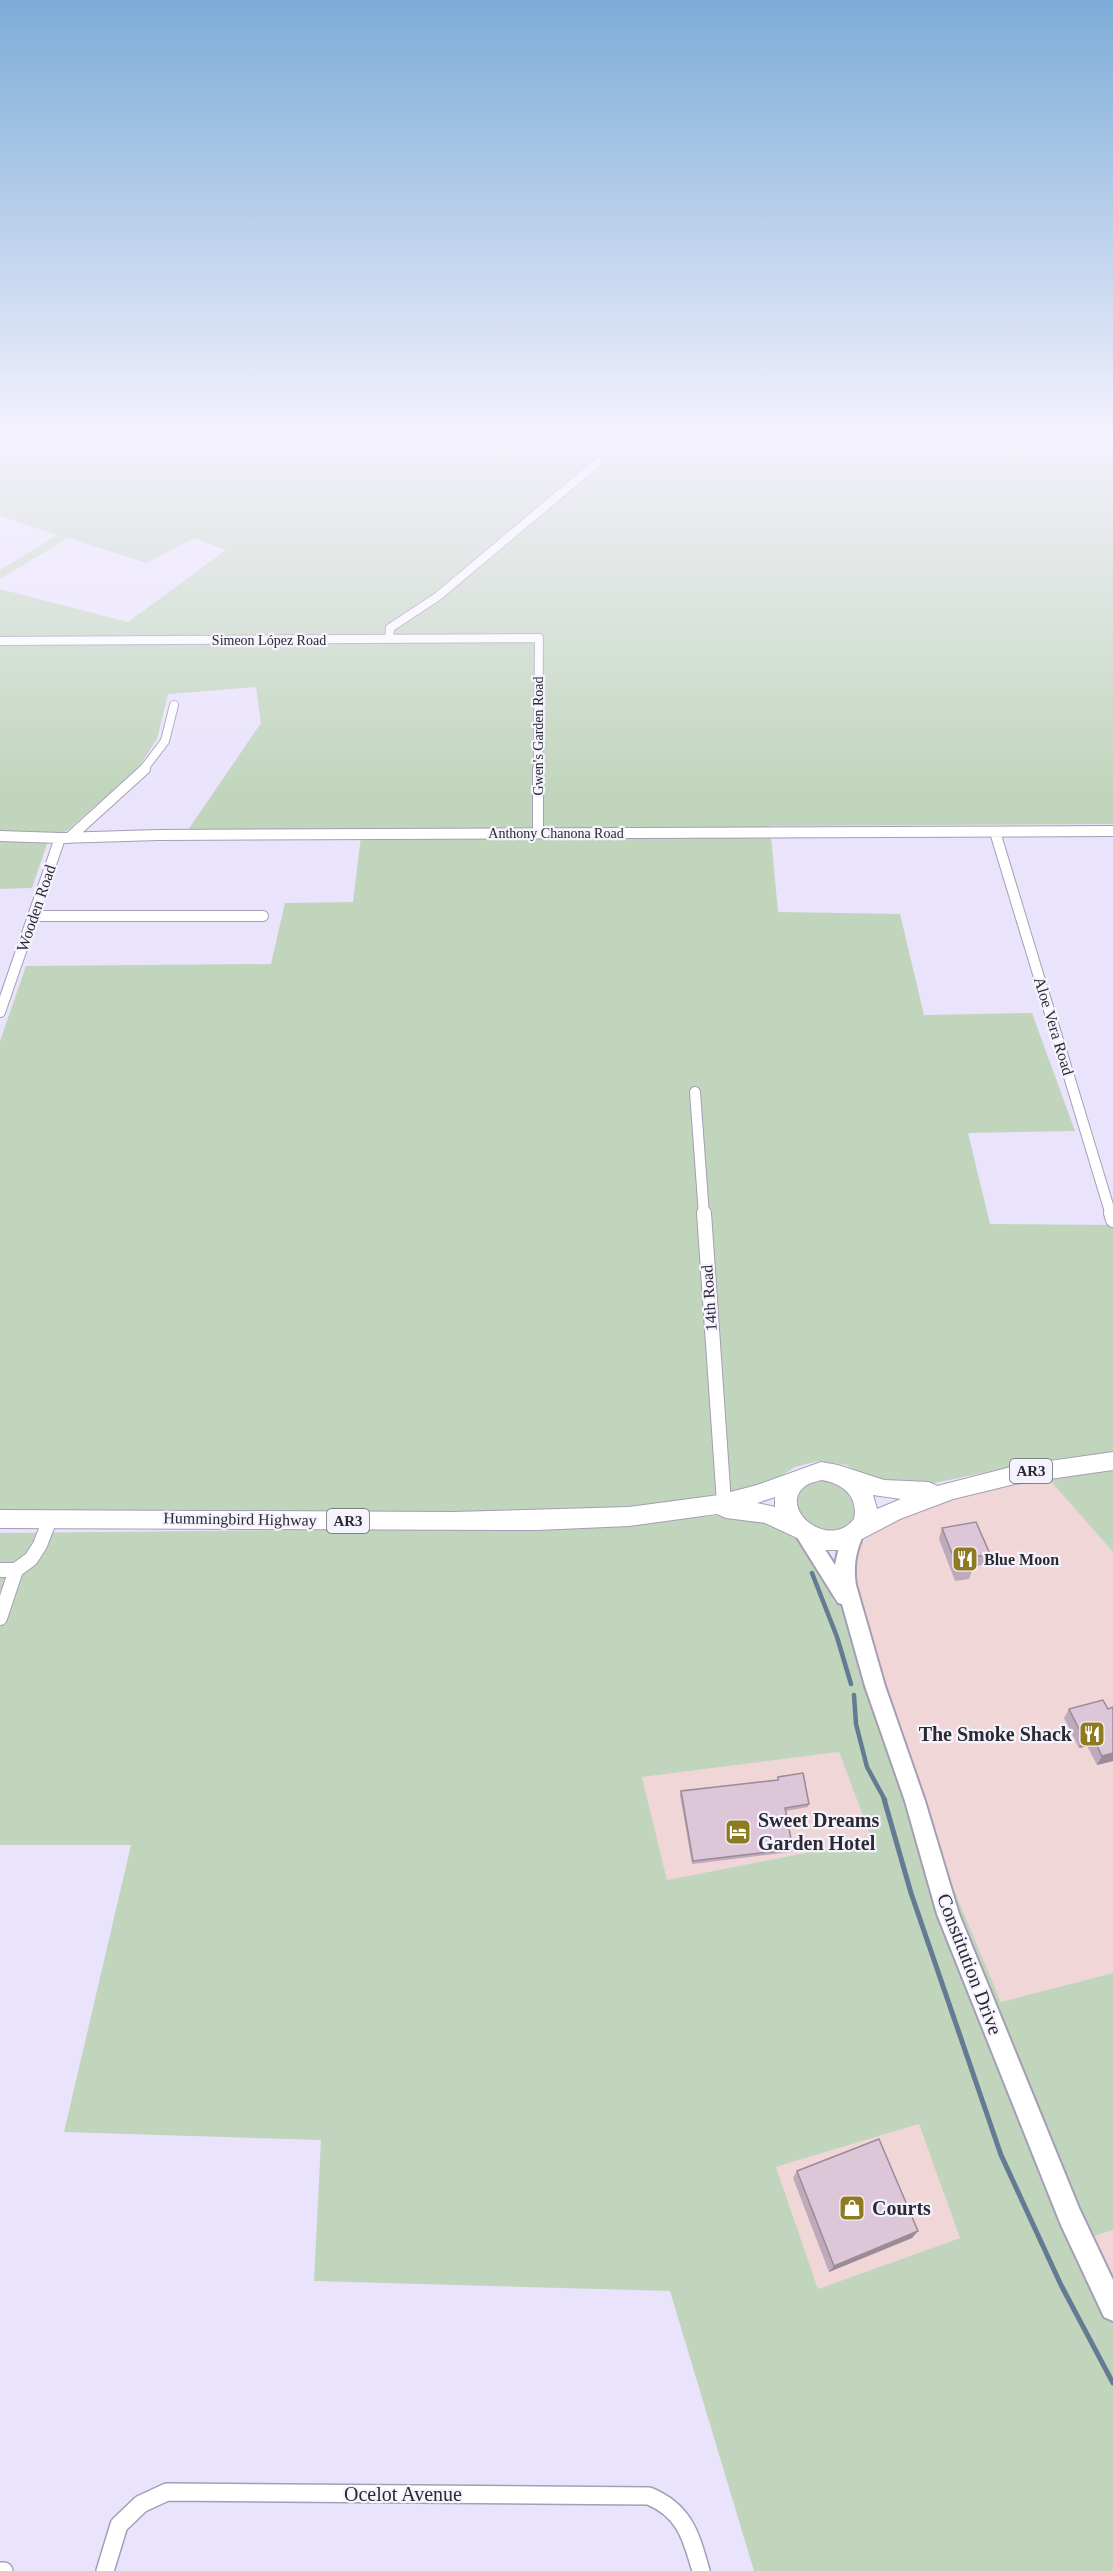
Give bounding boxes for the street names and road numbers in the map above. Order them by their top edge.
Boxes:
street label: Simeon López Road [212,633,326,648]
street label: Gwen's Garden Road [531,676,546,796]
street label: Anthony Chanona Road [488,826,624,841]
street label: Wooden Road [13,862,59,954]
street label: Aloe Vera Road [1031,975,1077,1077]
street label: 14th Road [698,1264,720,1332]
road number: AR3 [1010,1459,1052,1483]
street label: Hummingbird Highway [163,1509,317,1530]
road number: AR3 [327,1509,369,1533]
street label: Constitution Drive [933,1890,1007,2038]
street label: Ocelot Avenue [344,2483,462,2505]

